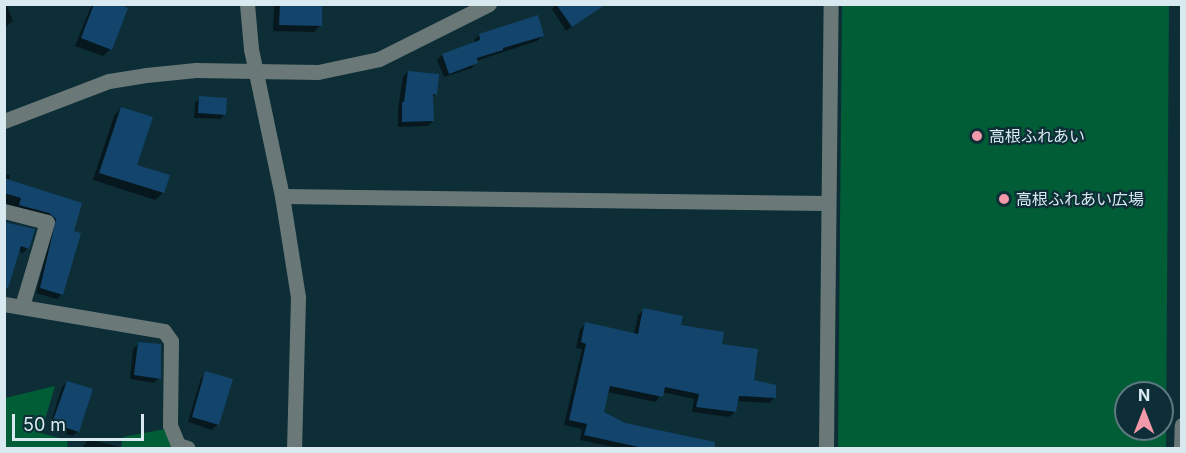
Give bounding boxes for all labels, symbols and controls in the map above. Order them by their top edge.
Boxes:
place label: 高根ふれあい [989,126,1085,146]
marker: 高根ふれあい [970,129,984,143]
place label: 高根ふれあい広場 [1016,189,1144,209]
marker: 高根ふれあい広場 [997,192,1011,206]
north arrow [1114,381,1174,441]
text: N [1138,385,1150,405]
scale bar [15,402,147,440]
text: 50 m [23,414,66,435]

